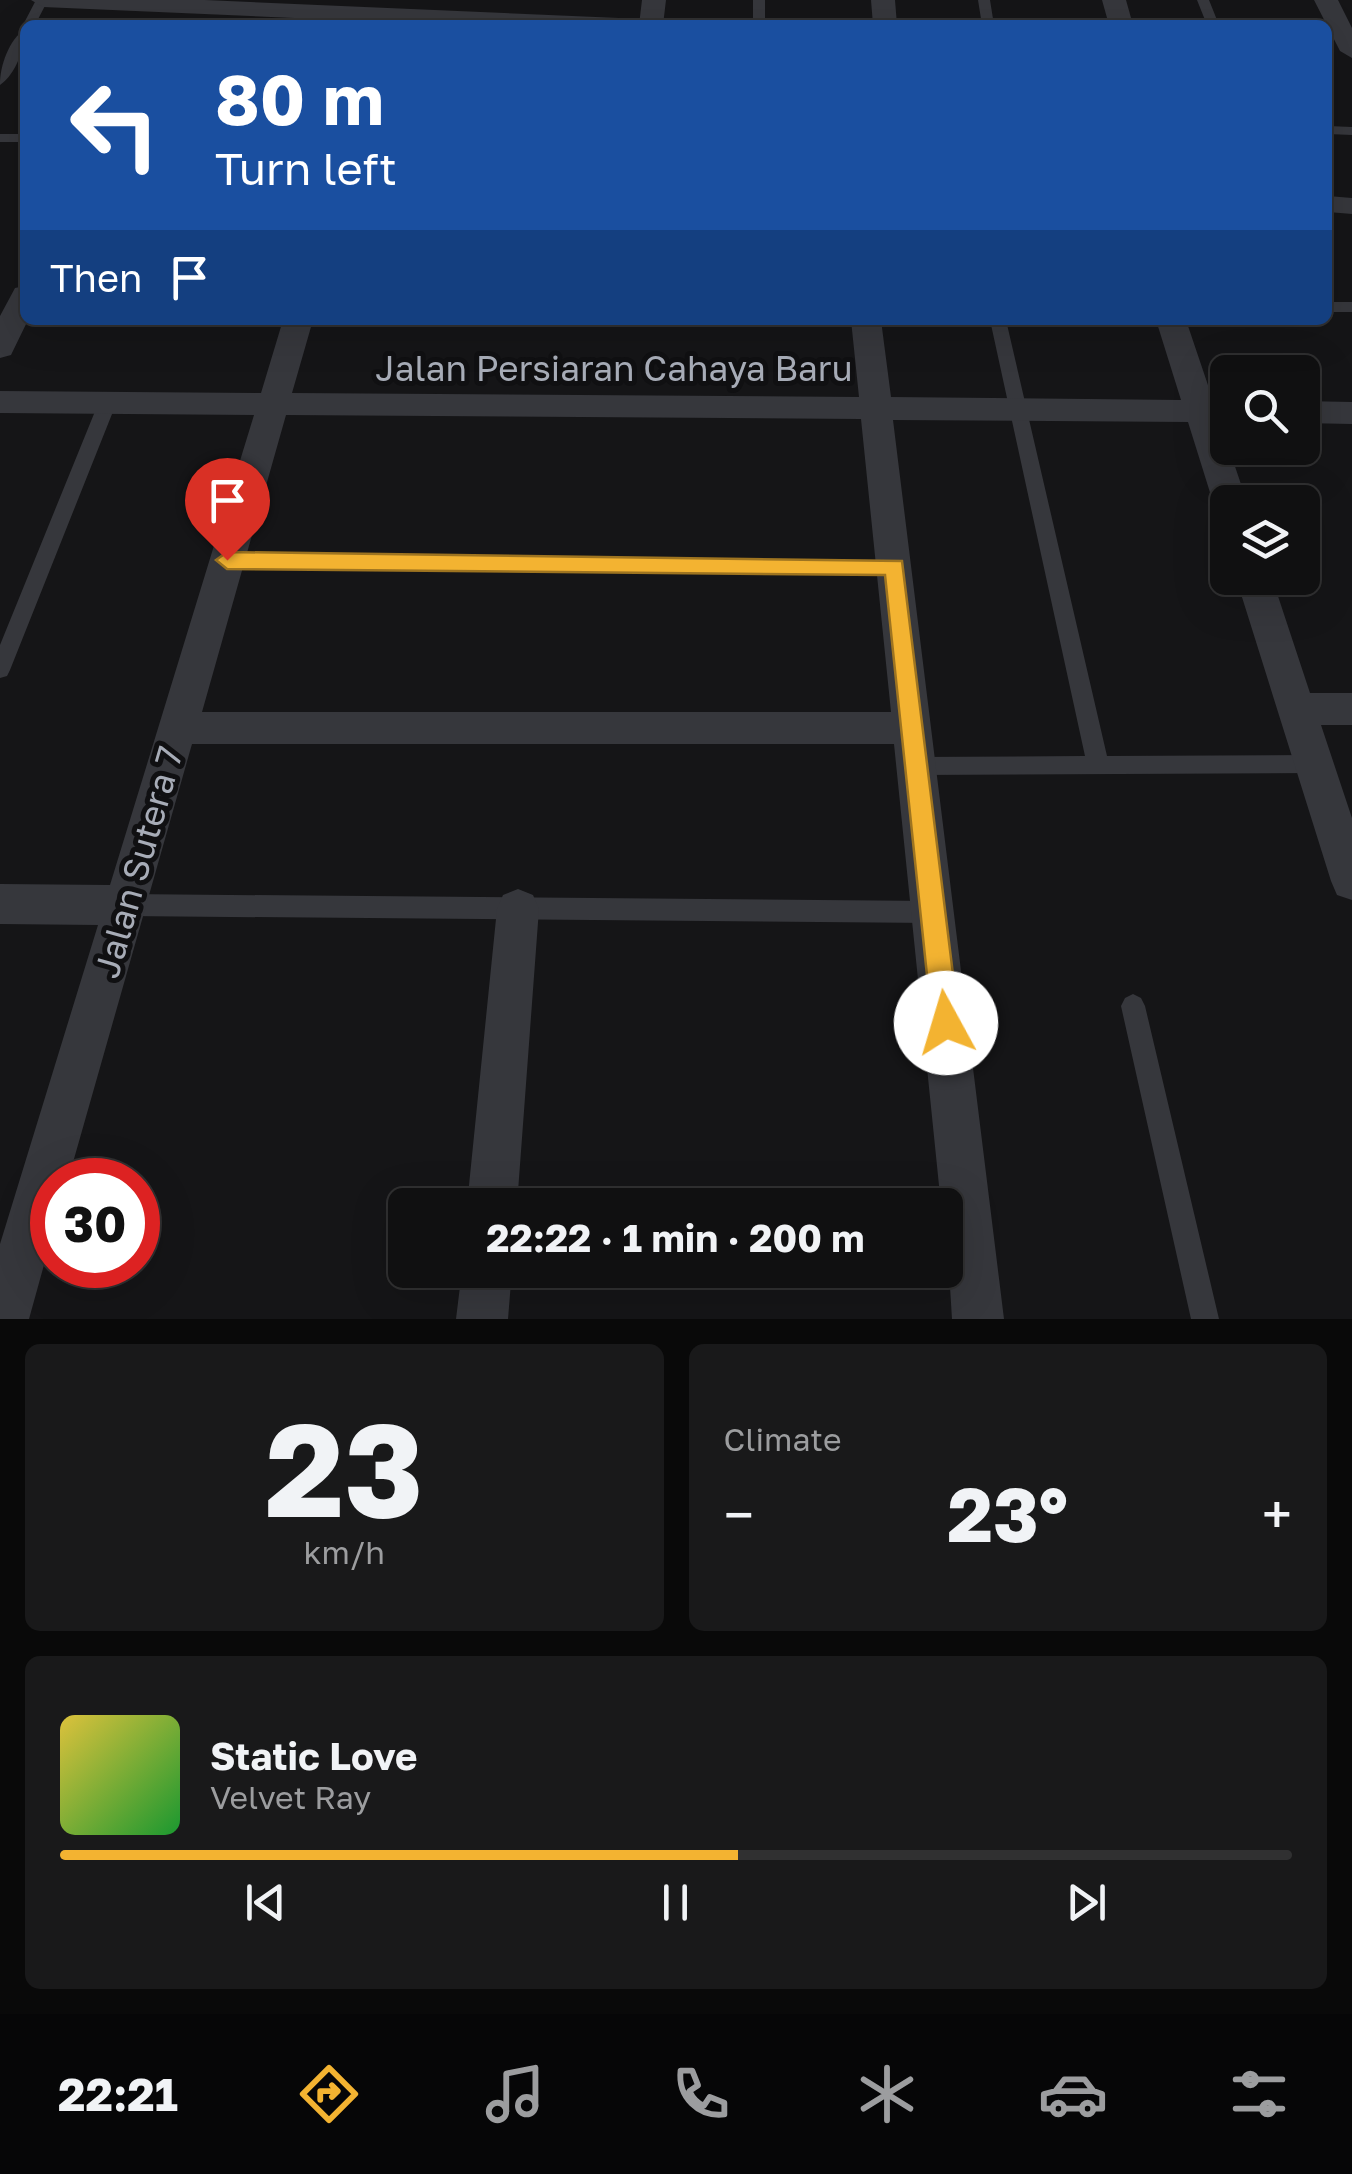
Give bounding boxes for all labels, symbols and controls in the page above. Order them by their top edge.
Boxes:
text: 80 m [215,56,384,140]
icon: left [50,60,180,190]
text: Turn left [215,141,397,195]
icon: arrive [162,250,217,305]
text: Then [50,255,142,300]
street label: Jalan Persiaran Cahaya Baru [375,347,853,389]
map controls [1210,355,1320,595]
button: search [1210,355,1320,465]
pin [185,458,270,561]
icon: arrive [200,473,255,528]
button: layers [1210,485,1320,595]
street label: Jalan Sutera 7 [85,741,191,983]
position arrow [894,971,998,1075]
speed limit sign: 30 [30,1158,160,1288]
text: 22:22 · 1 min · 200 m [486,1215,865,1260]
text: 23 [265,1390,424,1546]
text: Climate [724,1420,842,1458]
text: 23° [947,1468,1068,1559]
text: − [724,1481,754,1547]
text: + [1262,1481,1292,1547]
text: km/h [304,1533,385,1571]
text: Static Love [210,1733,417,1778]
text: Velvet Ray [210,1778,371,1816]
icon: previous [238,1875,293,1930]
icon: pause [648,1875,703,1930]
icon: next [1059,1875,1114,1930]
icon: directions [294,2059,364,2129]
icon: music [480,2059,550,2129]
icon: phone [666,2059,736,2129]
icon: climate [852,2059,922,2129]
icon: car [1038,2059,1108,2129]
icon: filters [1224,2059,1294,2129]
text: 22:21 [58,2067,178,2121]

